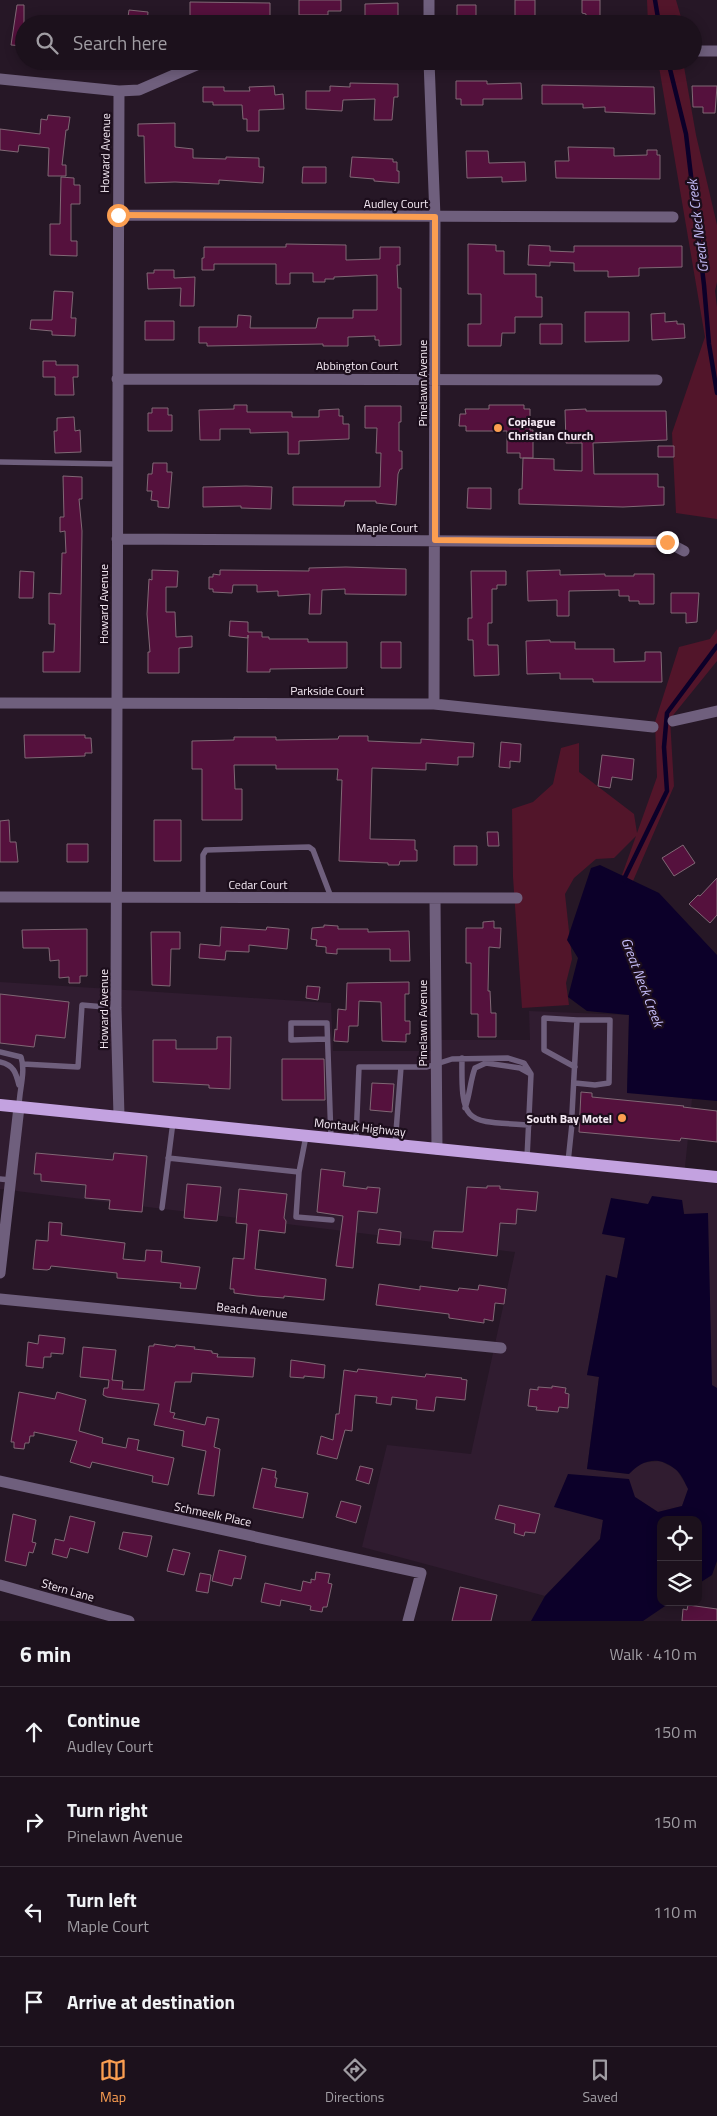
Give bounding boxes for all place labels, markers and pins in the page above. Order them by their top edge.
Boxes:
place label: Copiague Christian Church [508,412,594,445]
marker: Copiague Christian Church [492,422,504,434]
place label: South Bay Motel [526,1109,612,1128]
marker: South Bay Motel [616,1112,628,1124]

